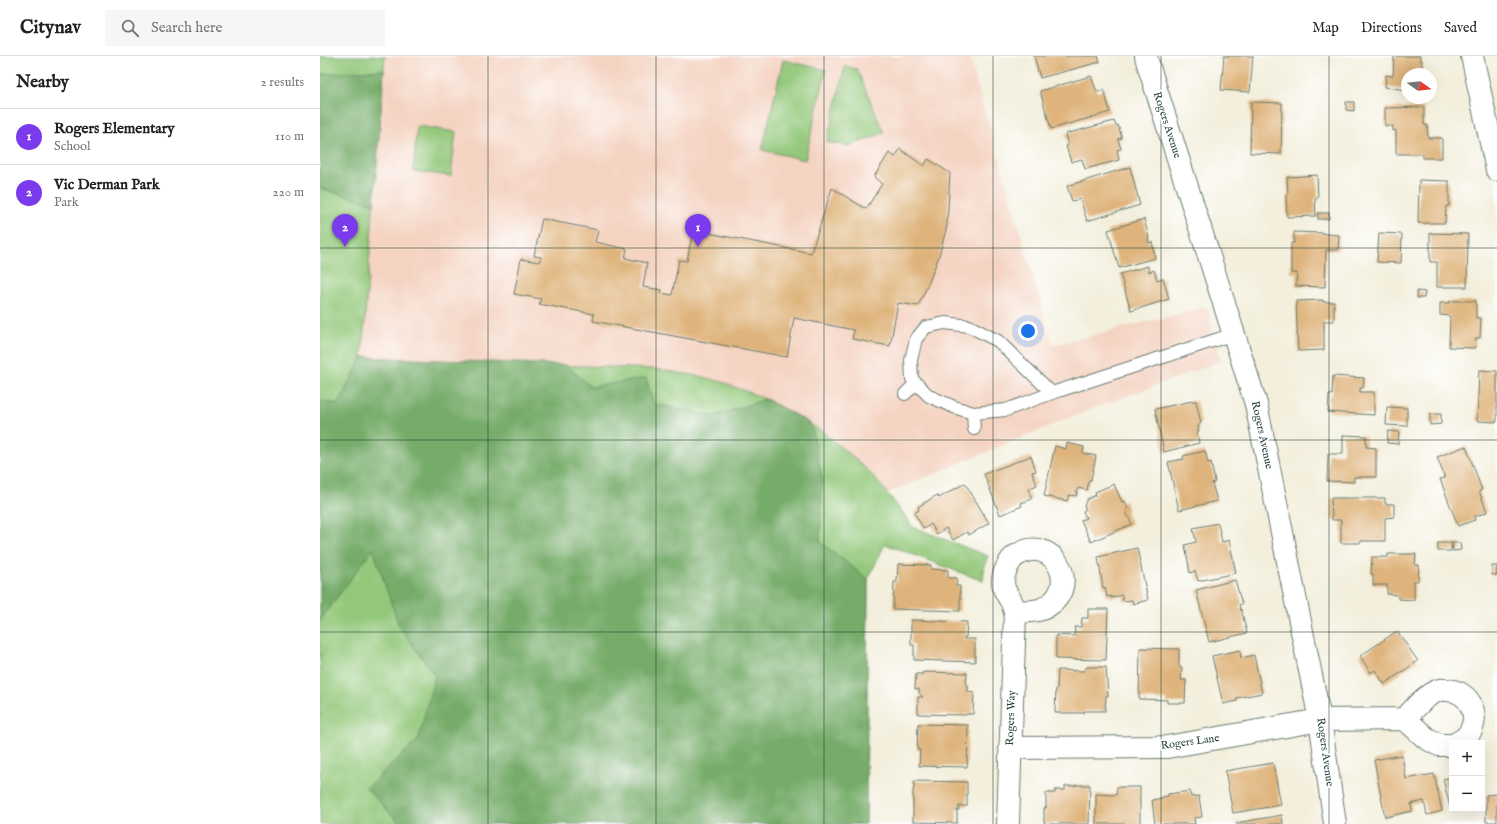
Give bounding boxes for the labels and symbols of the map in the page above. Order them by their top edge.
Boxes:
north arrow [1401,68,1437,104]
street label: Rogers Avenue [1150,90,1184,160]
pin: 2 [332,214,358,247]
pin: 1 [685,214,711,247]
your location [1018,321,1038,341]
street label: Rogers Avenue [1248,400,1276,470]
street label: Rogers Way [1003,689,1019,746]
street label: Rogers Avenue [1313,717,1337,787]
street label: Rogers Lane [1160,731,1220,753]

